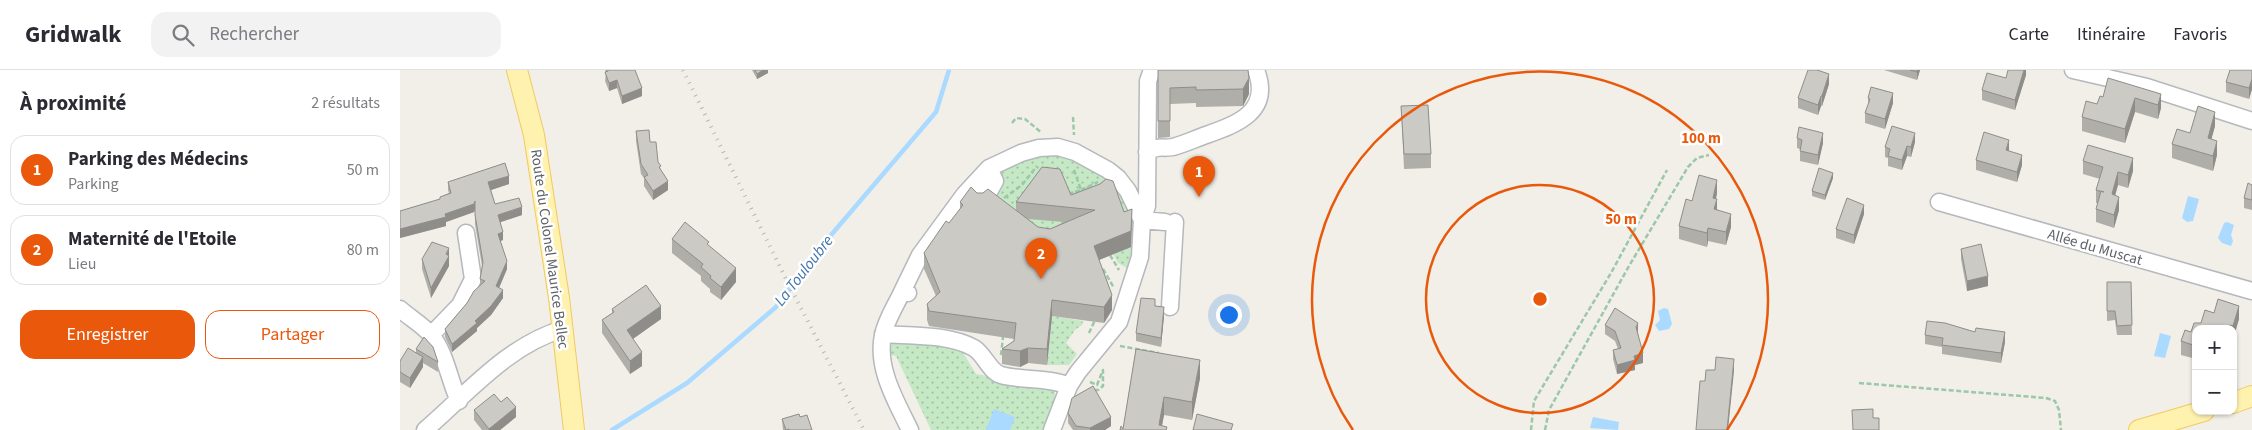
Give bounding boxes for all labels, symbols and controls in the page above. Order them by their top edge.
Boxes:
search box [151,12,501,57]
text: Gridwalk [25,17,121,52]
icon: search [169,21,197,49]
text: Rechercher [209,21,299,48]
text: Carte [2009,22,2049,47]
text: Itinéraire [2077,22,2145,47]
text: Favoris [2173,22,2227,47]
text: À proximité [20,88,126,118]
text: 2 résultats [311,92,380,114]
text: 100 m [1681,128,1721,149]
text: Parking des Médecins [68,146,248,173]
street label: Route du Colonel Maurice Bellec [525,148,574,350]
pin: 1 [1183,156,1215,197]
text: 1 [33,159,41,181]
text: 50 m [347,159,379,181]
text: Parking [68,173,119,195]
text: 50 m [1605,209,1637,230]
street label: Allée du Muscat [2045,224,2145,271]
text: Maternité de l'Etoile [68,226,237,253]
water label: La Touloubre [769,230,839,311]
pin: 2 [1025,238,1057,279]
text: 2 [33,239,41,261]
text: 80 m [347,239,379,261]
text: Lieu [68,253,96,275]
centre of rings [1531,290,1549,308]
your location [1216,302,1242,328]
button: Enregistrer [20,310,195,359]
button: Partager [205,310,380,359]
map controls [2192,325,2237,415]
button: + [2192,325,2237,370]
button: − [2192,370,2237,415]

